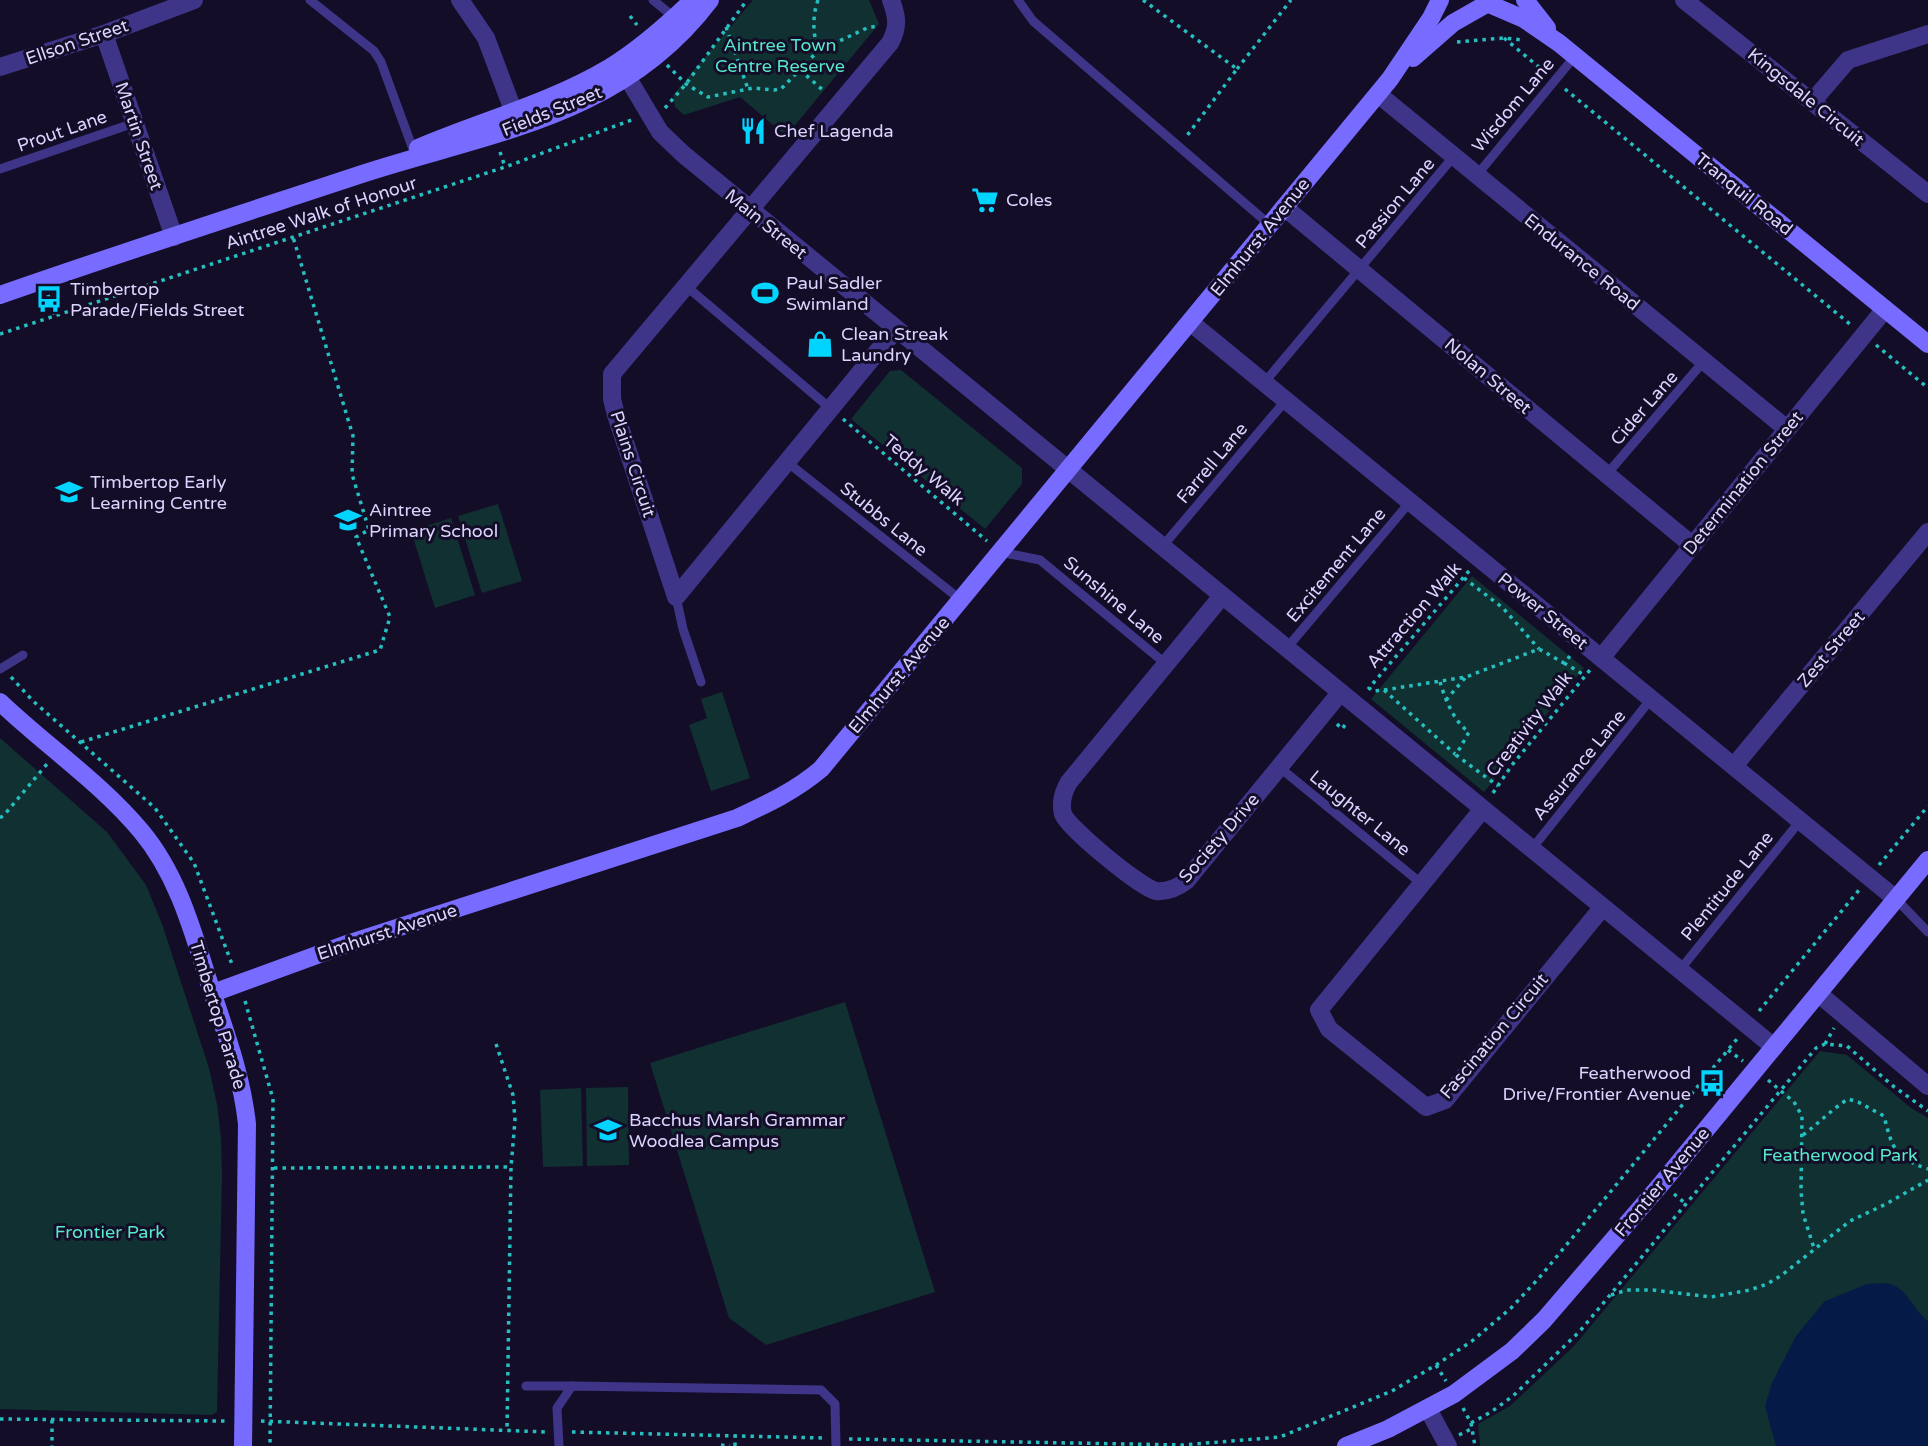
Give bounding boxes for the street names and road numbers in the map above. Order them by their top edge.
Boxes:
street label: Ellson Street [23,14,131,70]
street label: Kingsdale Circuit [1743,43,1869,151]
street label: Wisdom Lane [1467,53,1559,157]
street label: Martin Street [110,79,168,193]
street label: Fields Street [499,81,605,141]
street label: Prout Lane [14,105,110,157]
street label: Tranquil Road [1691,148,1797,240]
street label: Passion Lane [1351,153,1439,253]
street label: Aintree Walk of Honour [222,172,420,254]
street label: Elmhurst Avenue [1206,173,1314,301]
street label: Main Street [721,184,812,264]
street label: Endurance Road [1520,209,1644,315]
street label: Nolan Street [1440,333,1536,419]
street label: Cider Lane [1606,366,1682,450]
street label: Determination Street [1678,407,1808,559]
street label: Plains Circuit [605,408,661,520]
street label: Farrell Lane [1172,418,1252,508]
street label: Teddy Walk [879,430,969,510]
street label: Stubbs Lane [836,477,932,561]
street label: Excitement Lane [1282,503,1390,627]
street label: Sunshine Lane [1059,552,1169,648]
street label: Attraction Walk [1362,557,1466,672]
street label: Power Street [1493,568,1593,654]
street label: Zest Street [1793,606,1869,692]
street label: Elmhurst Avenue [844,612,954,738]
street label: Creativity Walk [1481,667,1577,781]
street label: Assurance Lane [1528,705,1630,825]
street label: Laughter Lane [1305,766,1415,860]
street label: Society Drive [1174,789,1264,887]
street label: Plentitude Lane [1676,827,1778,945]
street label: Elmhurst Avenue [314,899,460,965]
street label: Timbertop Parade [185,938,251,1092]
street label: Fascination Circuit [1435,969,1553,1103]
street label: Frontier Avenue [1610,1123,1714,1241]

